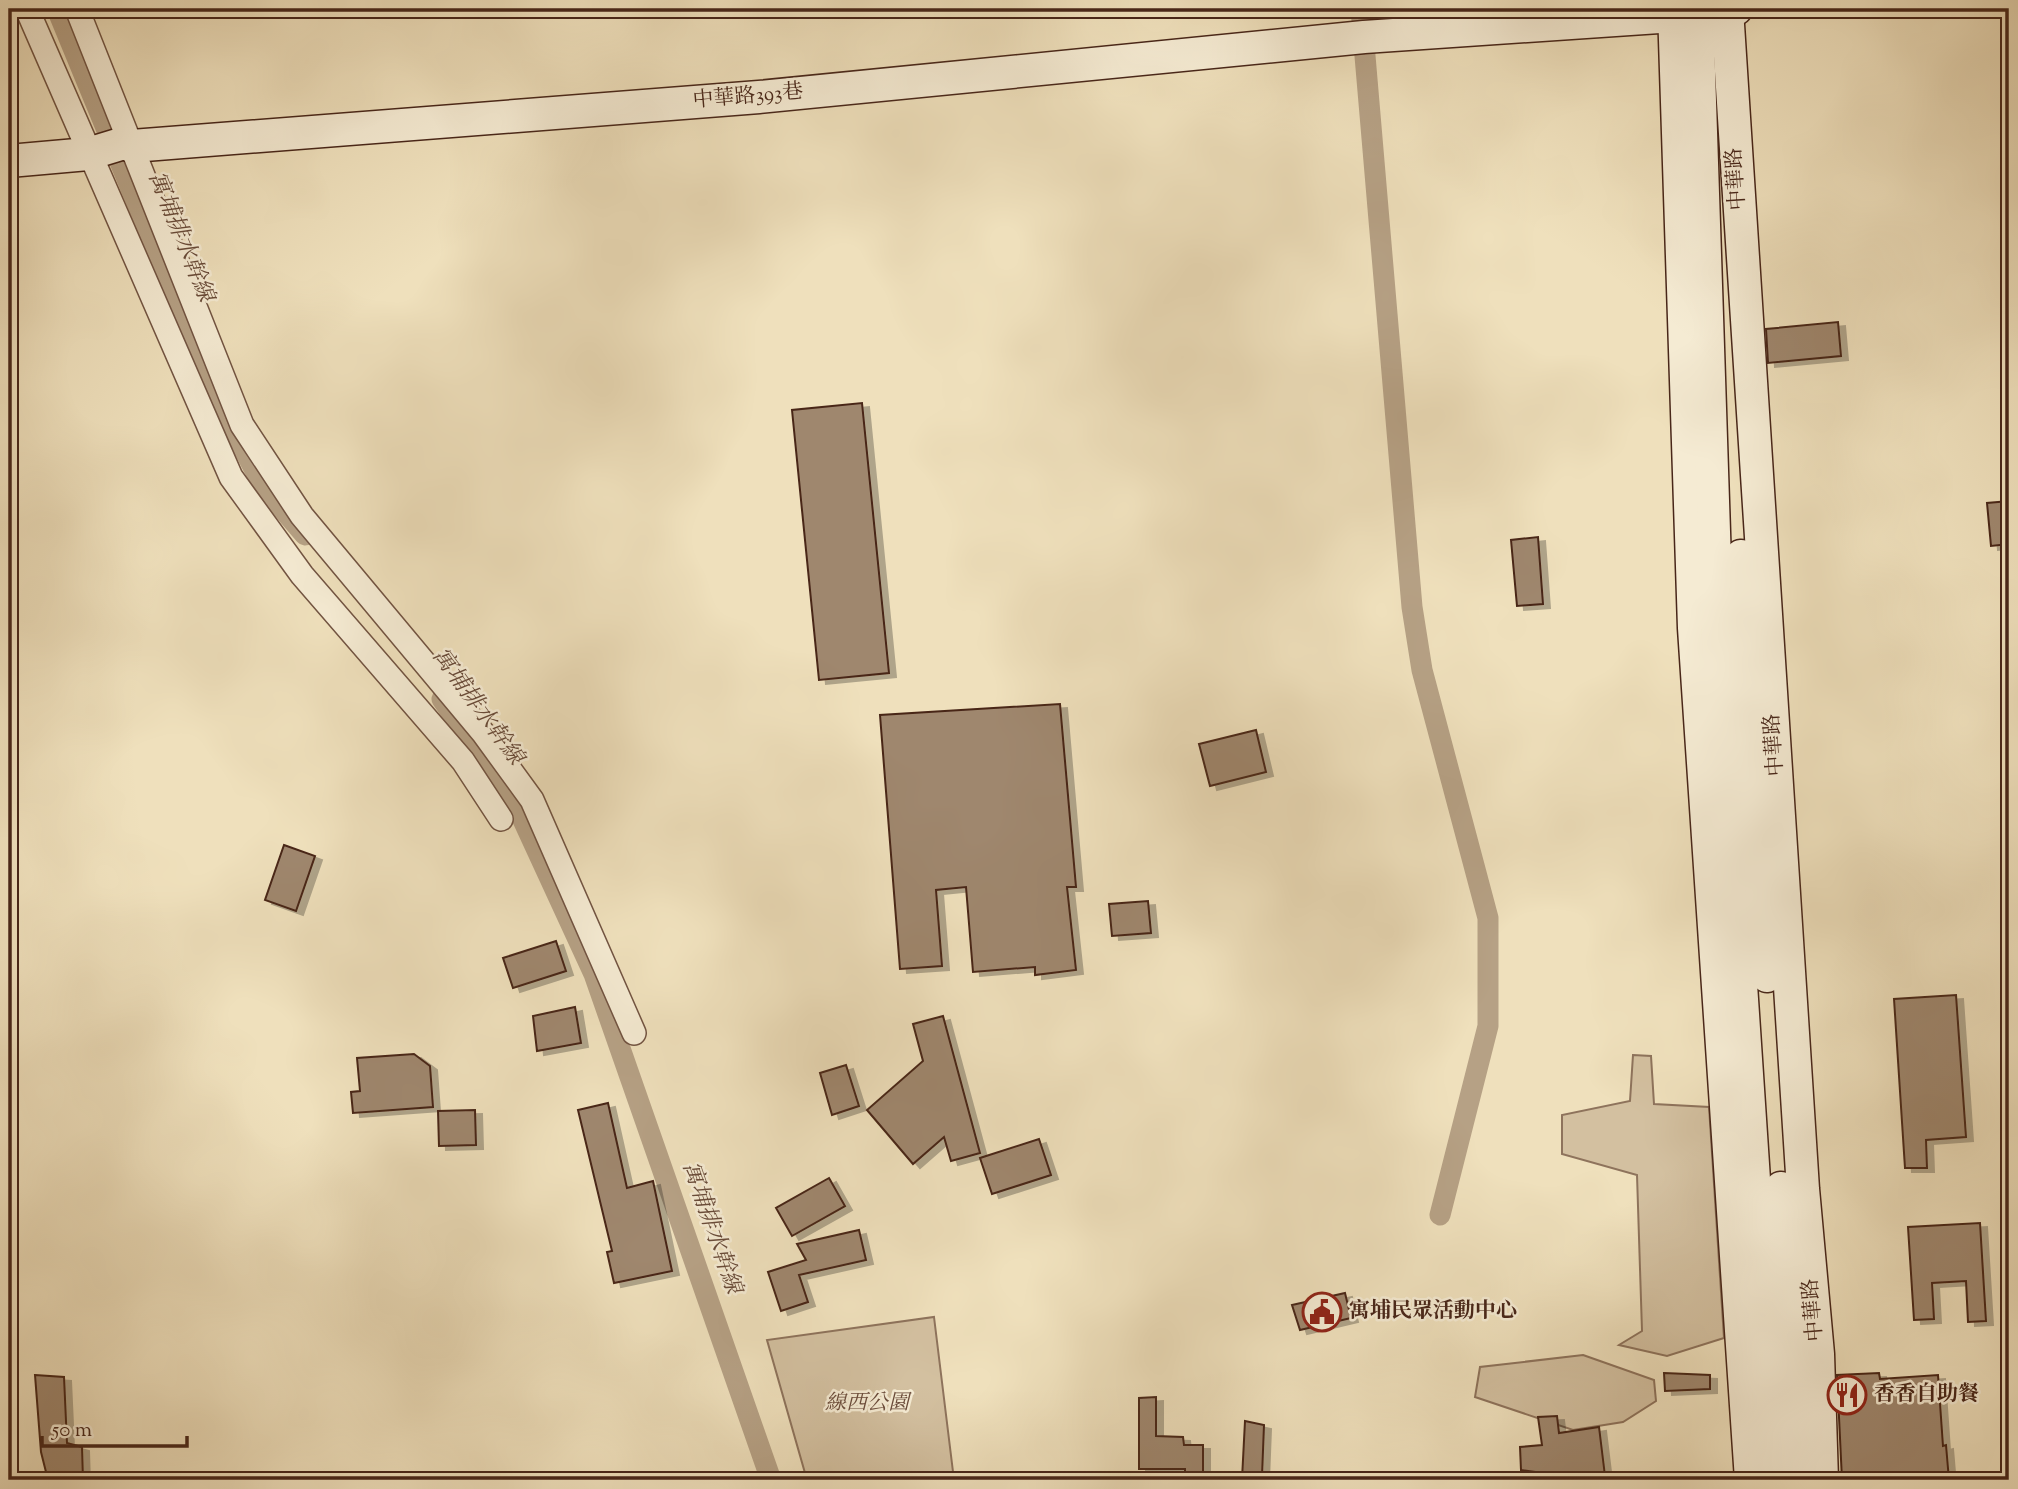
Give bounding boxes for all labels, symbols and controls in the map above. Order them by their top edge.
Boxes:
street label: 中華路393巷 [691,77,805,117]
street label: 中華路 [1720,147,1754,211]
water label: 寓埔排水幹線 [139,167,222,309]
water label: 寓埔排水幹線 [423,641,532,774]
street label: 中華路 [1758,713,1792,777]
water label: 寓埔排水幹線 [673,1157,750,1301]
street label: 中華路 [1796,1277,1832,1343]
public building icon: 寓埔民眾活動中心 [1301,1291,1343,1333]
place label: 寓埔民眾活動中心 [1349,1297,1517,1327]
restaurant icon: 香香自助餐 [1826,1374,1868,1416]
place label: 香香自助餐 [1874,1380,1979,1410]
park label: 線西公園 [825,1389,912,1419]
scale bar [42,1405,187,1449]
text: 50 m [51,1416,92,1446]

